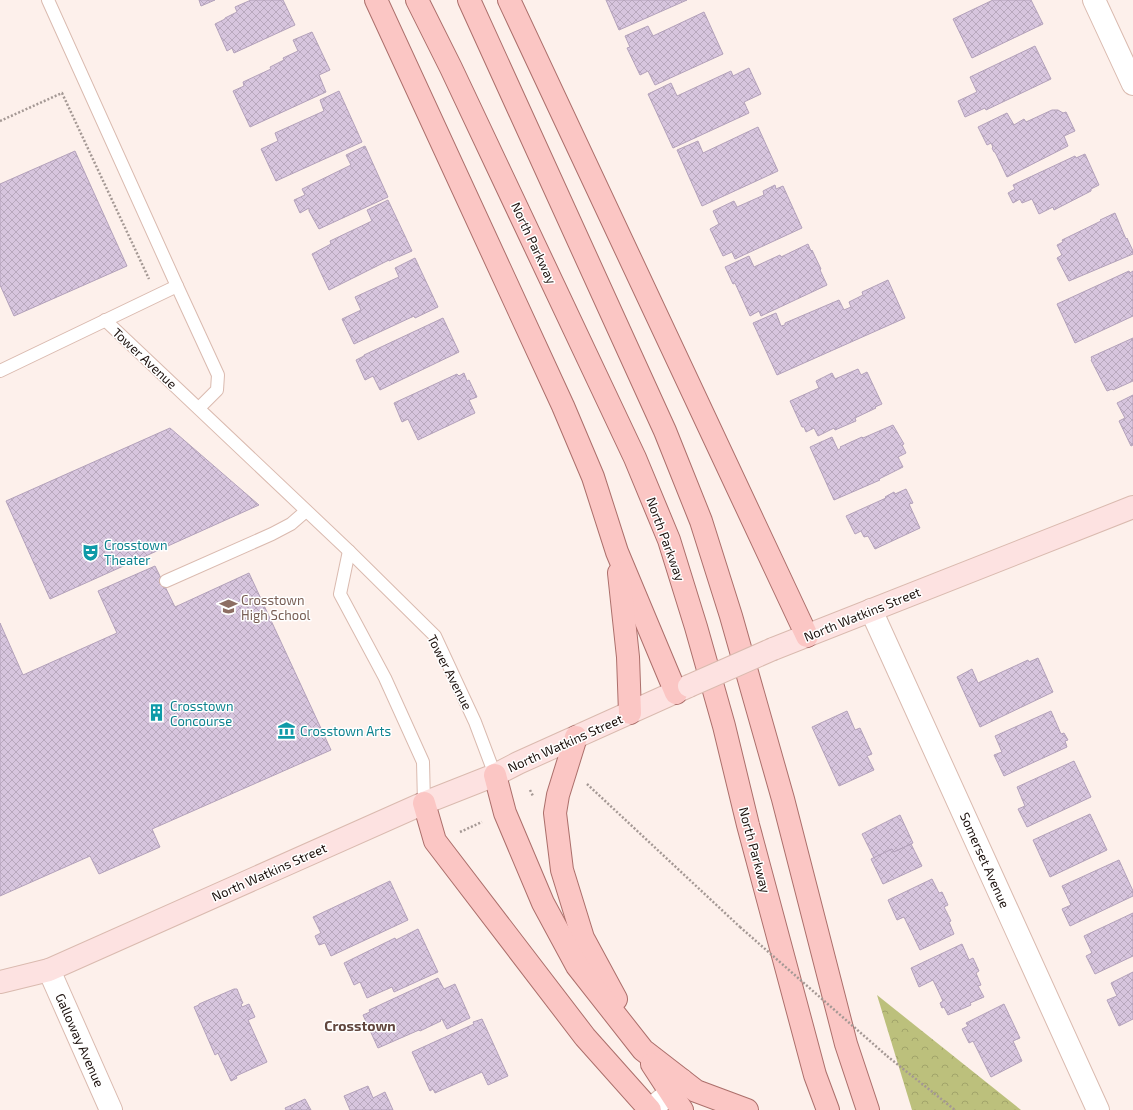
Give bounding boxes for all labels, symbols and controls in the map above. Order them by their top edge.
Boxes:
street label: North Parkway [508,200,560,287]
street label: Tower Avenue [109,324,181,392]
street label: North Parkway [643,495,689,583]
place label: Crosstown Theater [104,537,168,568]
theatre icon: Crosstown Theater [81,542,101,562]
street label: North Watkins Street [801,583,923,645]
place label: Crosstown High School [241,592,311,623]
school or university icon: Crosstown High School [218,597,238,617]
street label: Tower Avenue [424,632,476,712]
place label: Crosstown Concourse [170,698,234,729]
building icon: Crosstown Concourse [147,703,167,723]
street label: North Watkins Street [505,710,625,776]
museum icon: Crosstown Arts [277,721,297,741]
place label: Crosstown Arts [300,723,391,739]
street label: North Parkway [736,805,774,895]
street label: Somerset Avenue [957,810,1013,910]
street label: North Watkins Street [209,839,329,905]
street label: Galloway Avenue [52,991,108,1089]
district label: Crosstown [324,1017,396,1034]

